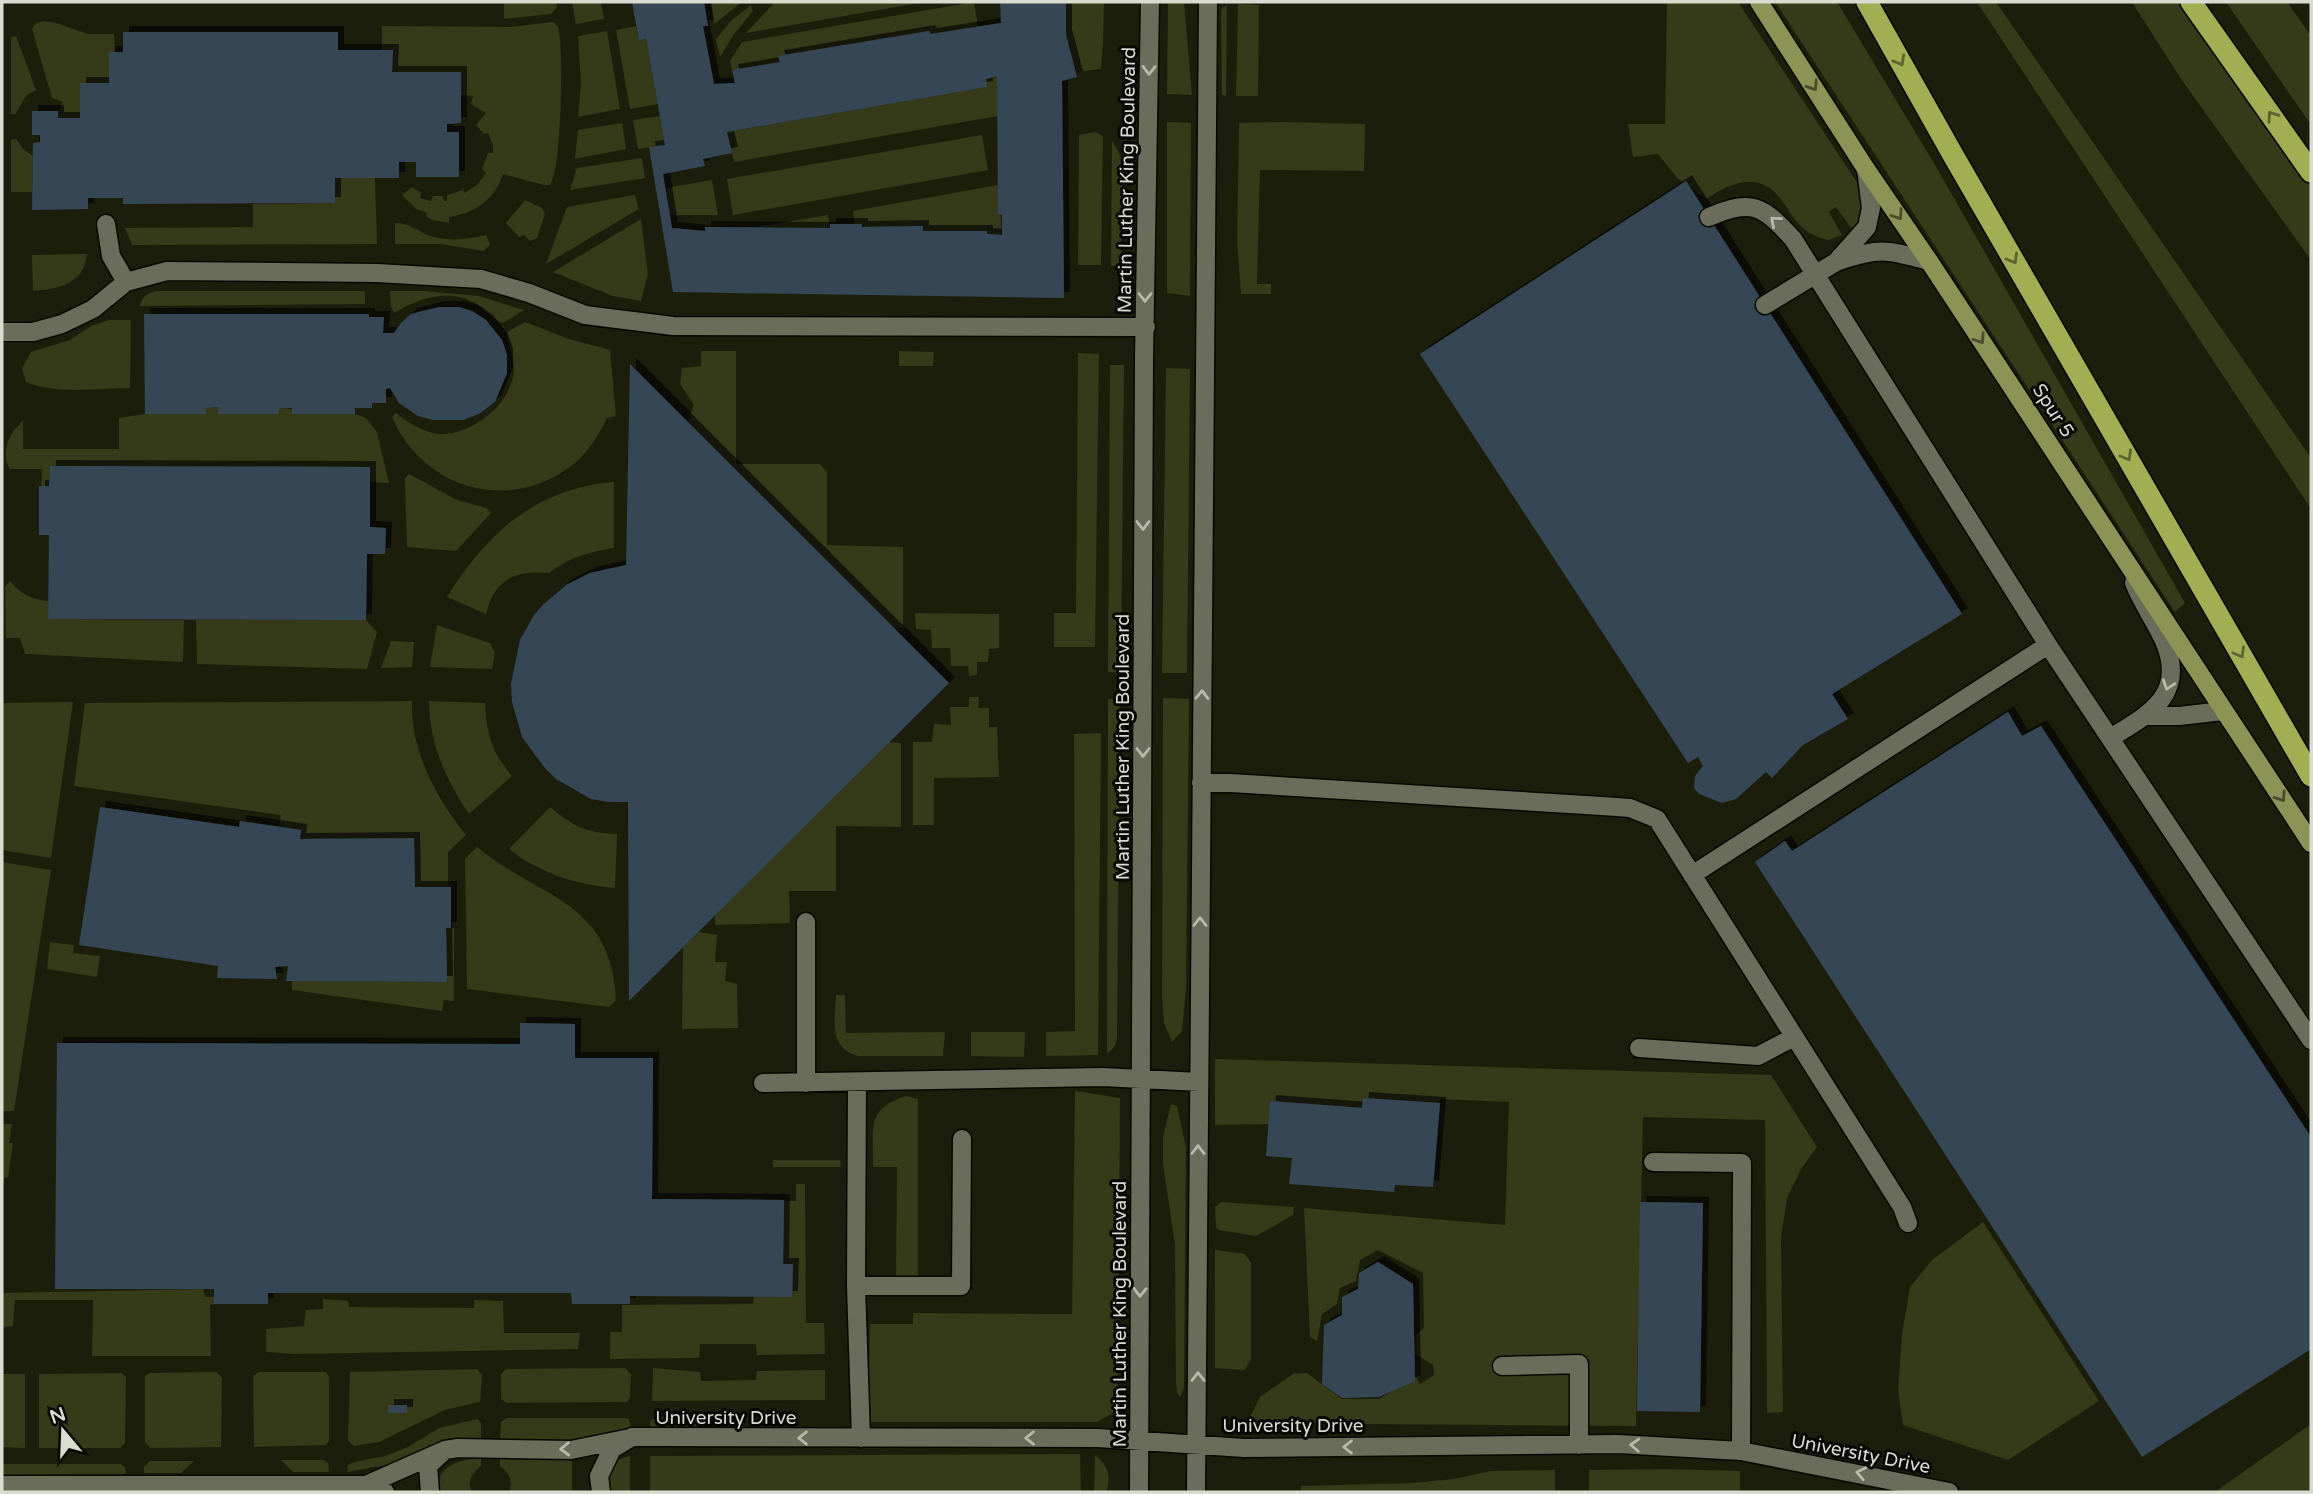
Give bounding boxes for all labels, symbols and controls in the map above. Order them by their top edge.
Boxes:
street label: Martin Luther King Boulevard [1114,47,1140,313]
one-way arrow [1892,54,1906,67]
one-way arrow [1141,65,1157,76]
one-way arrow [1805,78,1818,91]
one-way arrow [2268,111,2280,124]
one-way arrow [1890,207,1902,220]
one-way arrow [1770,217,1783,229]
one-way arrow [2005,252,2018,265]
one-way arrow [1138,292,1153,303]
one-way arrow [1972,331,1985,344]
street label: Spur 5 [2028,380,2079,441]
one-way arrow [2118,449,2131,462]
one-way arrow [1135,520,1151,531]
street label: Martin Luther King Boulevard [1112,614,1134,880]
one-way arrow [2232,646,2245,659]
one-way arrow [2162,678,2176,691]
one-way arrow [1195,689,1210,700]
one-way arrow [1135,748,1151,758]
one-way arrow [2273,790,2286,803]
one-way arrow [1192,916,1208,927]
one-way arrow [1191,1144,1206,1155]
street label: Martin Luther King Boulevard [1109,1181,1131,1447]
one-way arrow [1132,1287,1148,1298]
one-way arrow [1190,1371,1206,1382]
north arrow [28,1396,98,1466]
text: N [47,1403,69,1429]
street label: University Drive [655,1407,797,1429]
street label: University Drive [1222,1415,1364,1437]
one-way arrow [797,1430,807,1446]
one-way arrow [1024,1430,1035,1446]
street label: University Drive [1789,1430,1932,1478]
one-way arrow [1630,1438,1641,1453]
one-way arrow [1342,1439,1353,1455]
one-way arrow [559,1442,570,1457]
one-way arrow [1855,1467,1867,1482]

